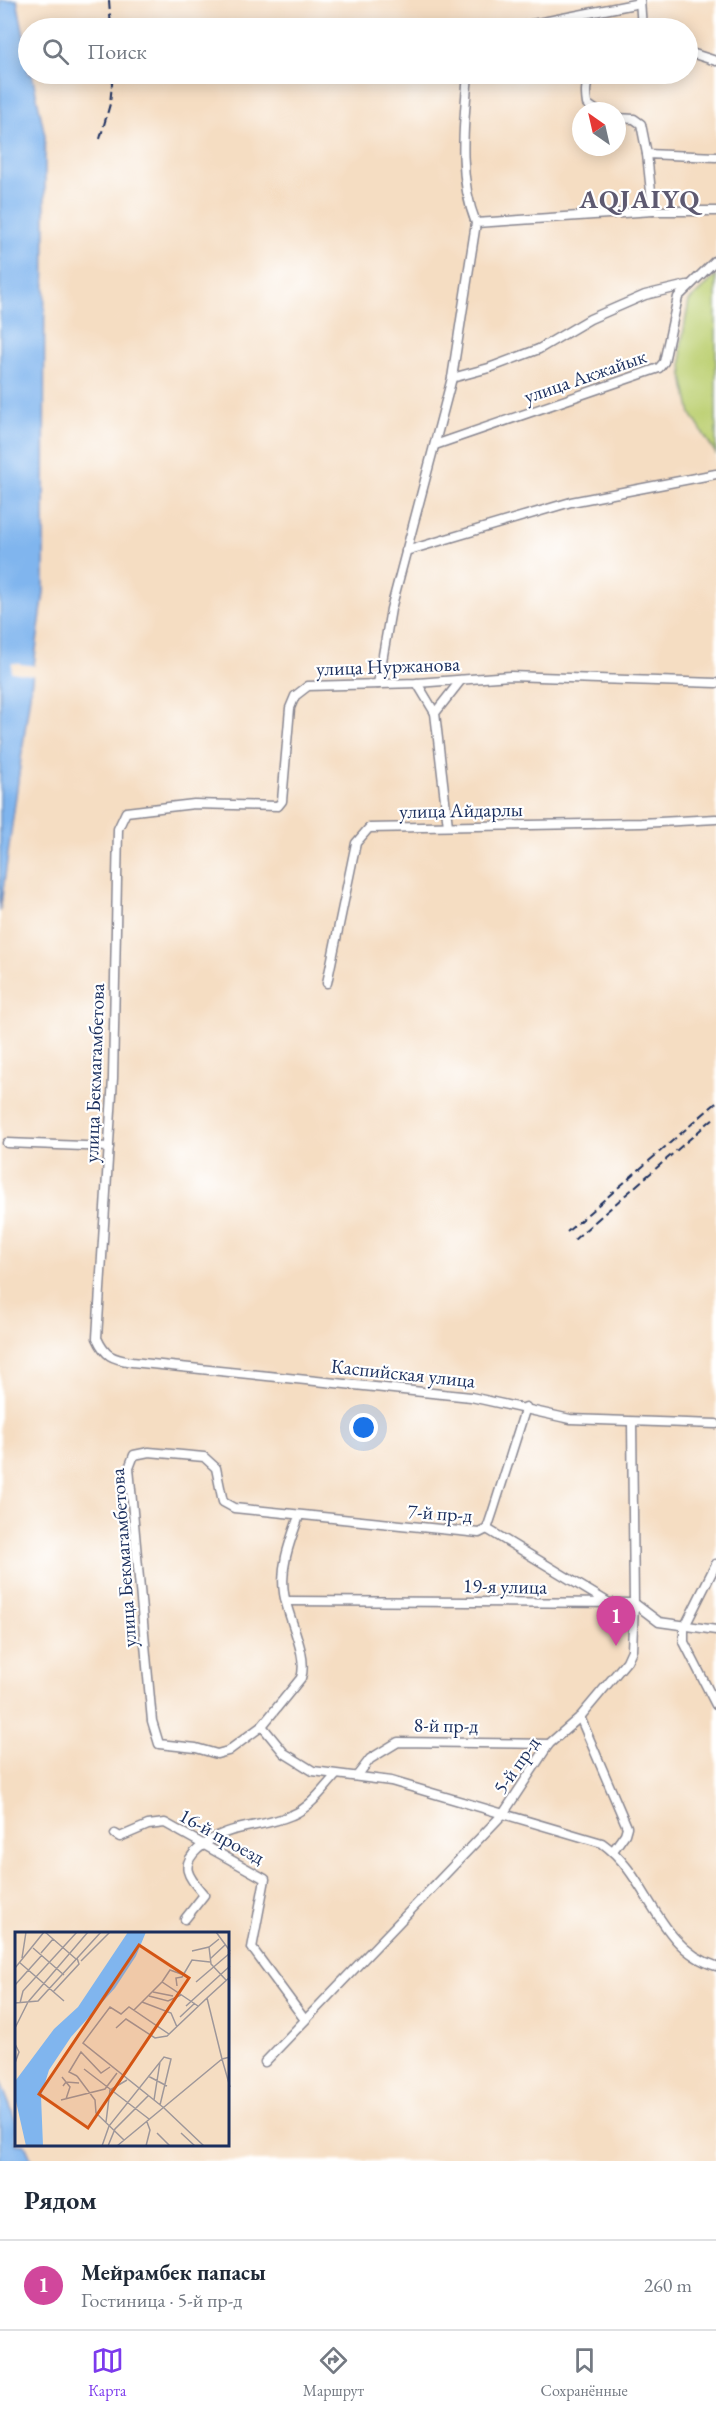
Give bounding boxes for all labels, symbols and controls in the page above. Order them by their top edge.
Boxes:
search box [18,18,698,84]
icon: search [39,35,72,68]
text: Поиск [87,37,147,66]
north arrow [572,102,626,156]
district label: AQJAIYQ [578,182,702,216]
street label: улица Акжайык [520,343,650,409]
street label: улица Нуржанова [316,650,460,682]
street label: улица Айдарлы [399,796,523,824]
street label: улица Бекмагамбетова [78,983,110,1163]
street label: Каспийская улица [330,1352,476,1394]
your location [349,1413,378,1442]
street label: улица Бекмагамбетова [104,1467,142,1649]
street label: 7-й пр-д [407,1498,473,1528]
street label: 19-я улица [463,1572,547,1600]
pin: 1 [596,1596,636,1646]
street label: 8-й пр-д [413,1711,479,1739]
street label: 5-й пр-д [487,1731,545,1799]
street label: 16-й проезд [175,1802,269,1870]
inset map [15,1932,230,2146]
text: Рядом [24,2183,97,2217]
text: Мейрамбек папасы [81,2258,266,2287]
text: 1 [38,2272,49,2298]
text: 260 m [644,2272,692,2298]
text: Гостиница · 5-й пр-д [81,2287,242,2313]
tab: Карта [88,2344,126,2401]
tab: Маршрут [303,2344,364,2401]
tab: Сохранённые [541,2344,628,2401]

